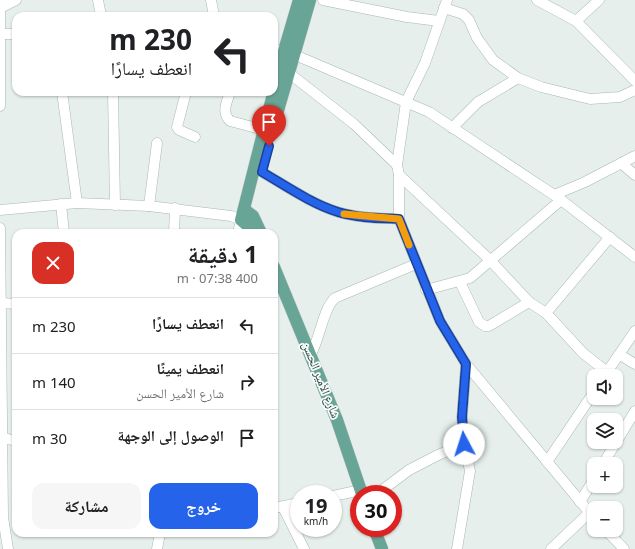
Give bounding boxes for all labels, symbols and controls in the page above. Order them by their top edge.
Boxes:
text: 230 m [109,20,192,58]
icon: left [206,28,258,80]
text: انعطف يسارًا [111,56,192,80]
pin [252,105,286,146]
icon: arrive [258,111,280,133]
text: 1 دقيقة [188,237,258,270]
button: close [32,242,74,284]
text: 400 m · 07:38 [177,269,258,287]
text: انعطف يسارًا [152,313,224,333]
icon: left [236,315,258,337]
text: 230 m [32,316,76,336]
street label: شارع الأمير الحسن [298,339,345,421]
text: انعطف يمينًا [156,358,224,378]
map controls [587,369,623,537]
button: sound [587,369,623,405]
icon: right [236,371,258,393]
text: 140 m [32,372,76,392]
text: شارع الأمير الحسن [136,384,224,402]
button: layers [587,413,623,449]
position arrow [443,423,485,465]
text: الوصول إلى الوجهة [118,425,224,445]
icon: arrive [236,427,258,449]
text: 30 m [32,428,67,448]
button: + [587,457,623,493]
button: مشاركة [32,483,141,529]
button: خروج [149,483,258,529]
speed limit sign: 30 [350,485,402,537]
text: 19 [305,492,327,519]
button: − [587,501,623,537]
text: km/h [304,514,328,528]

